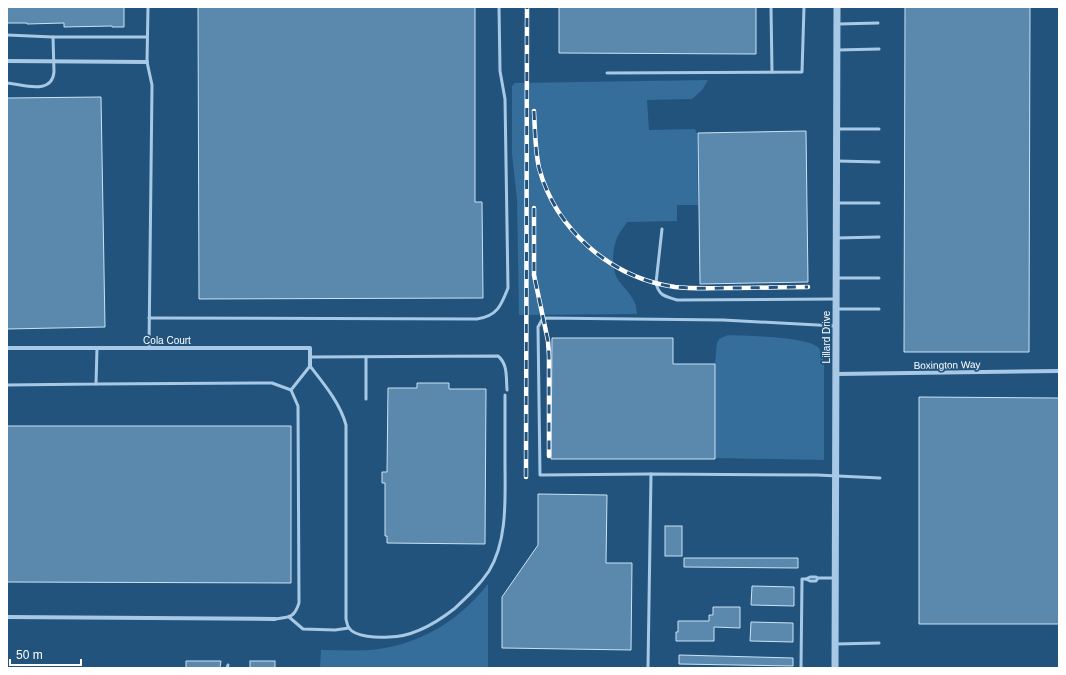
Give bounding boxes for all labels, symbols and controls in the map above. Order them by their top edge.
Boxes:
street label: Lillard Drive [821,310,832,363]
street label: Cola Court [143,335,191,346]
street label: Boxington Way [913,359,981,371]
scale bar [10,641,81,667]
text: 50 m [16,648,43,662]

